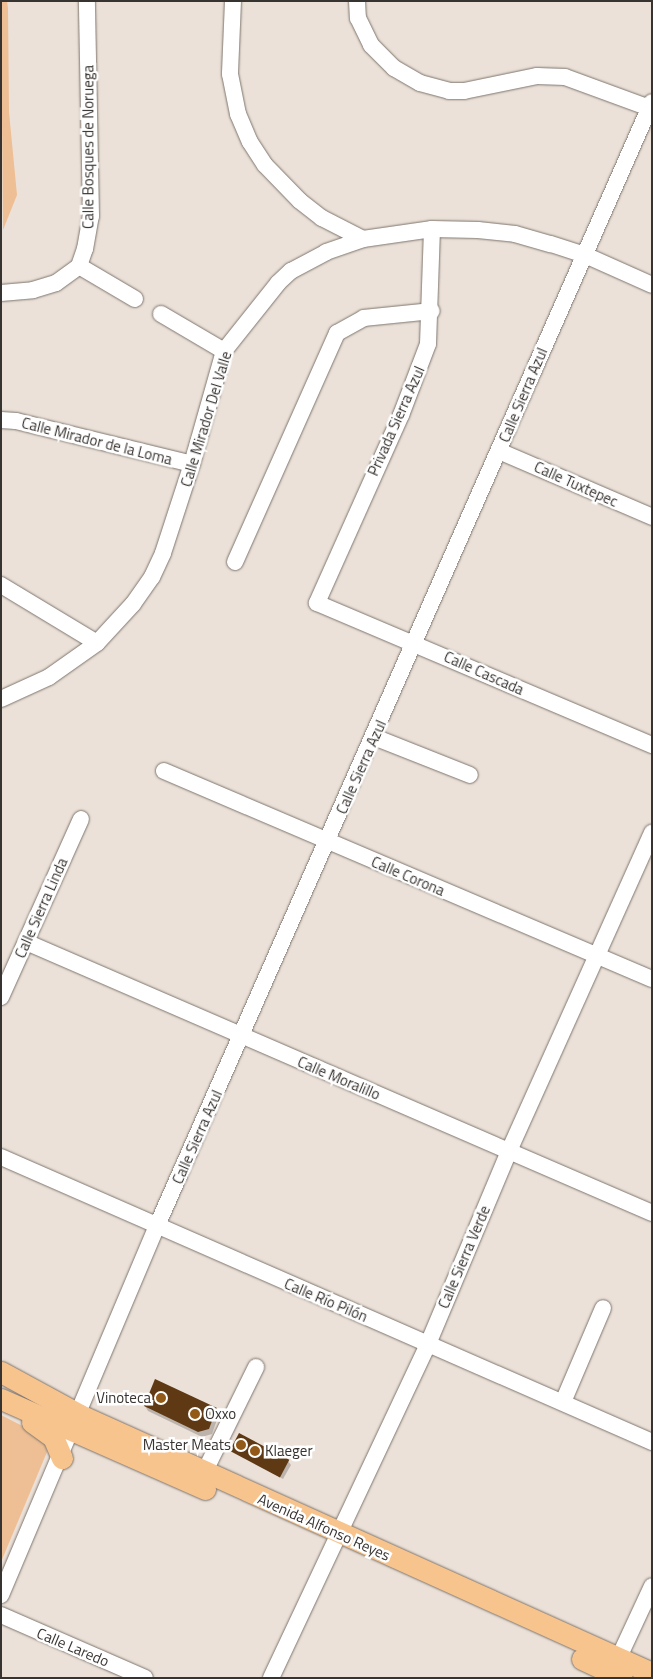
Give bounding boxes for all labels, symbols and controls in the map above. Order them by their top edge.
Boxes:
street label: Calle Bosques de Noruega [79,65,97,229]
street label: Calle Sierra Azul [495,345,551,445]
street label: Calle Mirador Del Valle [177,349,235,489]
street label: Privada Sierra Azul [364,363,428,479]
street label: Calle Mirador de la Loma [20,414,174,468]
street label: Calle Tuxtepec [531,458,621,510]
street label: Calle Cascada [441,647,527,699]
street label: Calle Sierra Azul [332,717,390,817]
street label: Calle Corona [369,852,447,900]
street label: Calle Sierra Linda [11,855,71,961]
street label: Calle Moralillo [295,1052,383,1104]
street label: Calle Sierra Azul [168,1087,226,1187]
street label: Calle Sierra Verde [434,1203,494,1311]
street label: Calle Río Pilón [282,1274,370,1326]
place label: Vinoteca [96,1389,151,1407]
marker: Vinoteca [155,1392,167,1404]
place label: Oxxo [205,1405,236,1423]
marker: Oxxo [189,1408,201,1420]
place label: Master Meats [143,1436,231,1454]
marker: Master Meats [235,1439,247,1451]
place label: Klaeger [265,1442,313,1460]
marker: Klaeger [249,1445,261,1457]
street label: Avenida Alfonso Reyes [255,1490,393,1564]
street label: Calle Laredo [34,1624,112,1670]

